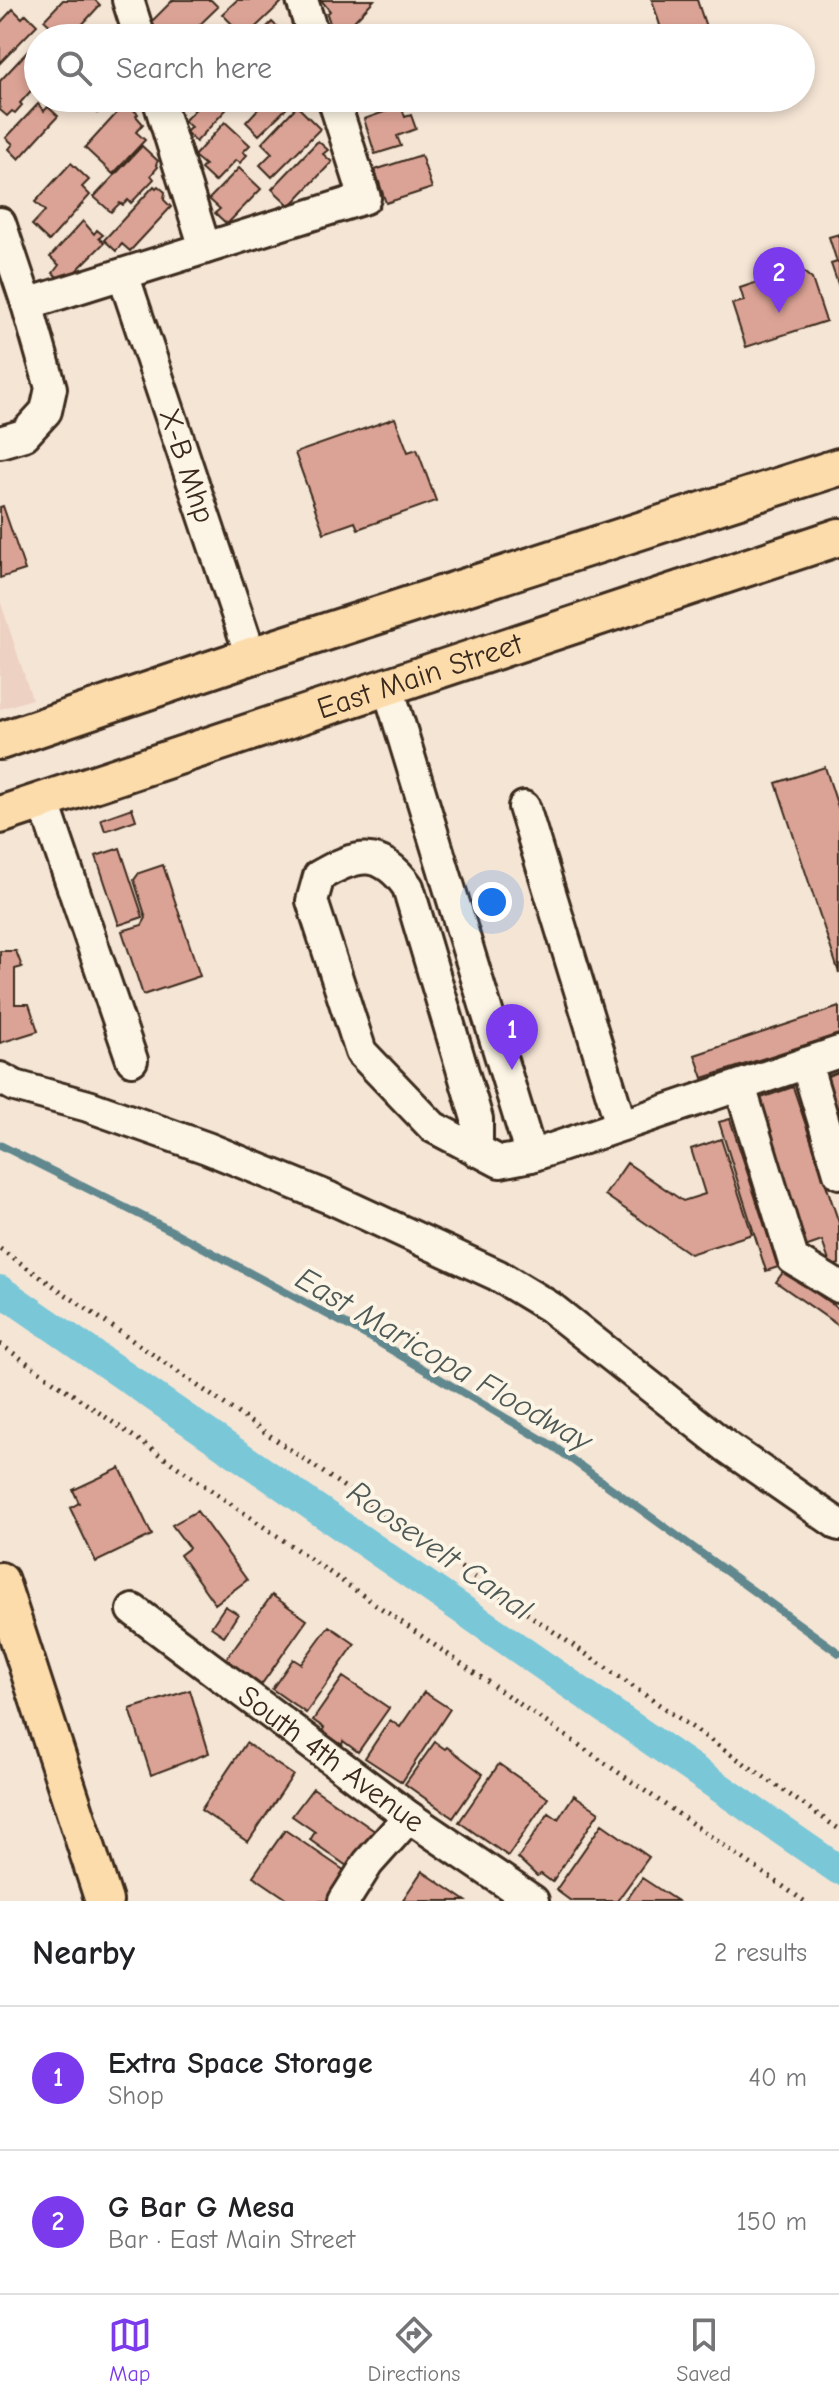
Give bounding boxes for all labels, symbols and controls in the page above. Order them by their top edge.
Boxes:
search box [24,24,815,112]
icon: search [52,46,96,90]
text: Search here [116,51,272,86]
pin: 2 [753,247,805,313]
street label: X-B Mhp [151,404,222,527]
street label: East Main Street [313,626,528,727]
your location [472,882,512,922]
pin: 1 [486,1004,538,1070]
water label: East Maricopa Floodway [289,1259,600,1460]
water label: Roosevelt Canal [340,1473,540,1628]
street label: South 4th Avenue [231,1678,431,1840]
text: Nearby [32,1933,135,1973]
text: 2 results [714,1938,807,1968]
text: Extra Space Storage [108,2046,373,2081]
text: 1 [53,2063,63,2093]
text: 40 m [748,2063,807,2093]
text: Shop [108,2081,164,2111]
text: G Bar G Mesa [108,2190,295,2225]
text: 2 [52,2207,64,2237]
text: 150 m [737,2207,807,2237]
text: Bar · East Main Street [108,2225,355,2255]
tab: Map [108,2313,152,2387]
tab: Directions [368,2313,461,2387]
tab: Saved [676,2313,731,2387]

